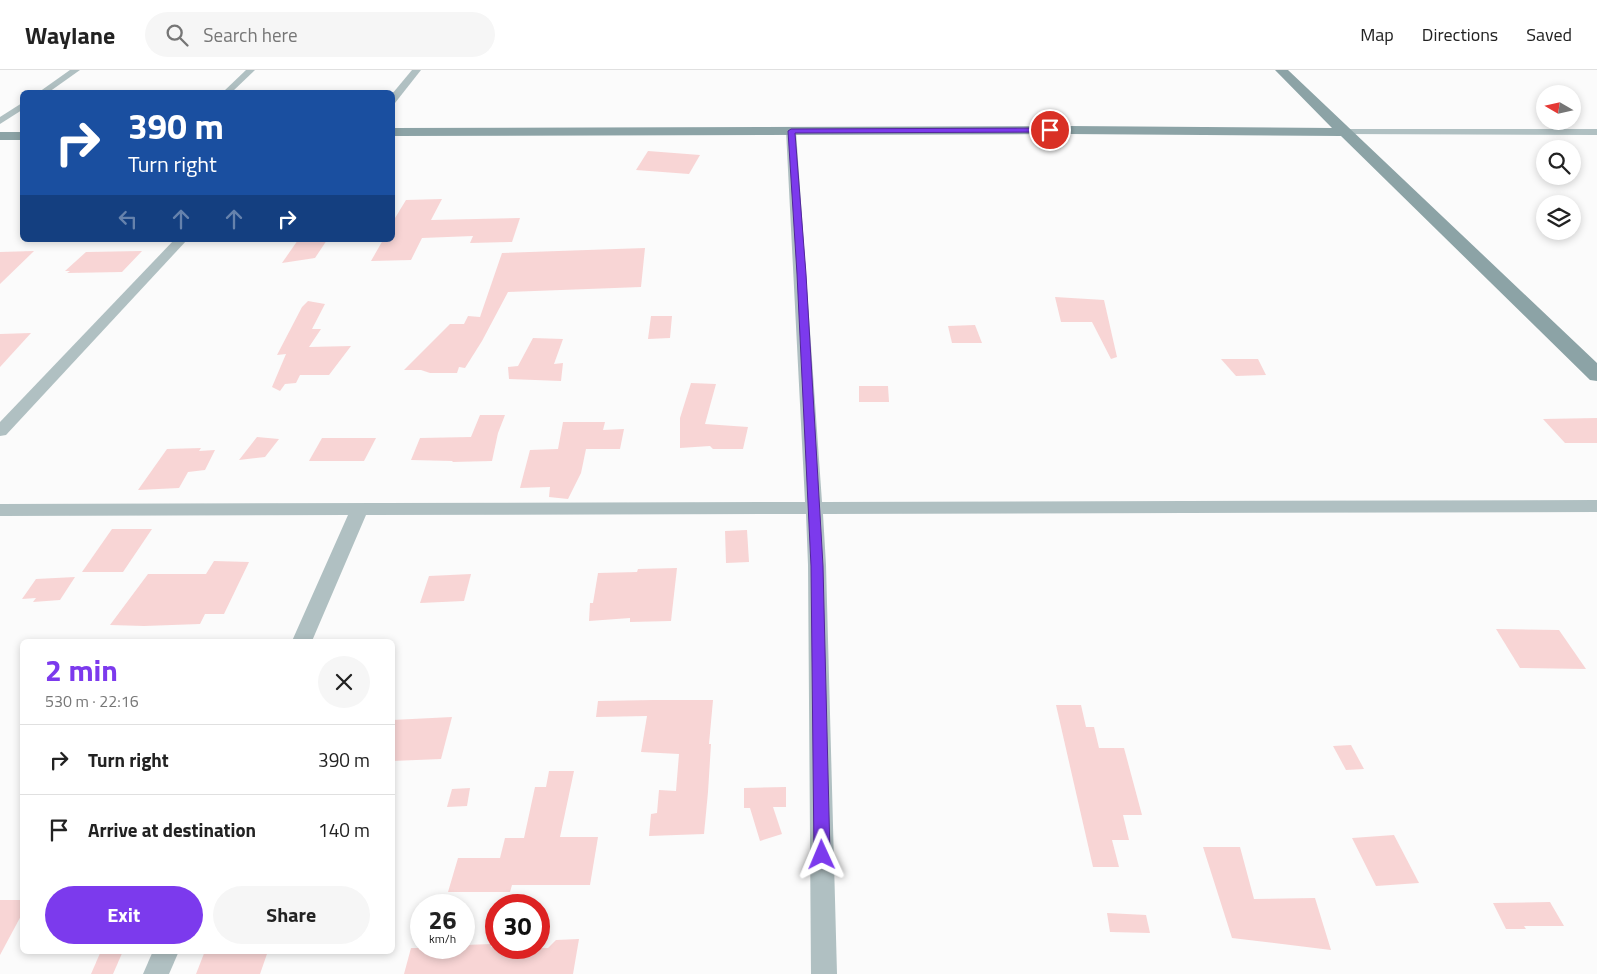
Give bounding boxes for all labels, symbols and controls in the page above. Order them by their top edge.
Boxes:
search box [145,12,495,57]
text: Waylane [25,17,115,53]
text: Search here [203,20,298,49]
icon: search [163,21,191,49]
text: Map [1360,21,1394,48]
text: Directions [1422,21,1498,48]
text: Saved [1526,21,1572,48]
north arrow [1536,85,1581,130]
map controls [1536,85,1581,240]
text: 390 m [128,99,224,153]
pin [1029,109,1071,151]
icon: right [45,110,110,175]
icon: arrive [1036,116,1064,144]
button: search [1536,140,1581,185]
text: Turn right [128,147,217,181]
button: layers [1536,195,1581,240]
icon: left [114,205,142,233]
icon: ahead [167,205,195,233]
icon: ahead [220,205,248,233]
icon: right [273,205,301,233]
text: 2 min [45,647,118,693]
button: close [318,656,370,708]
text: 530 m · 22:16 [45,689,139,713]
text: Turn right [88,745,169,774]
text: 390 m [318,745,370,774]
icon: right [45,746,73,774]
text: Arrive at destination [88,815,256,844]
text: 140 m [318,815,370,844]
icon: arrive [45,816,73,844]
position arrow [795,828,847,880]
button: Exit [45,886,203,944]
button: Share [213,886,370,944]
speed limit sign: 30 [485,894,550,959]
text: 26 [428,901,457,939]
text: km/h [429,929,456,948]

